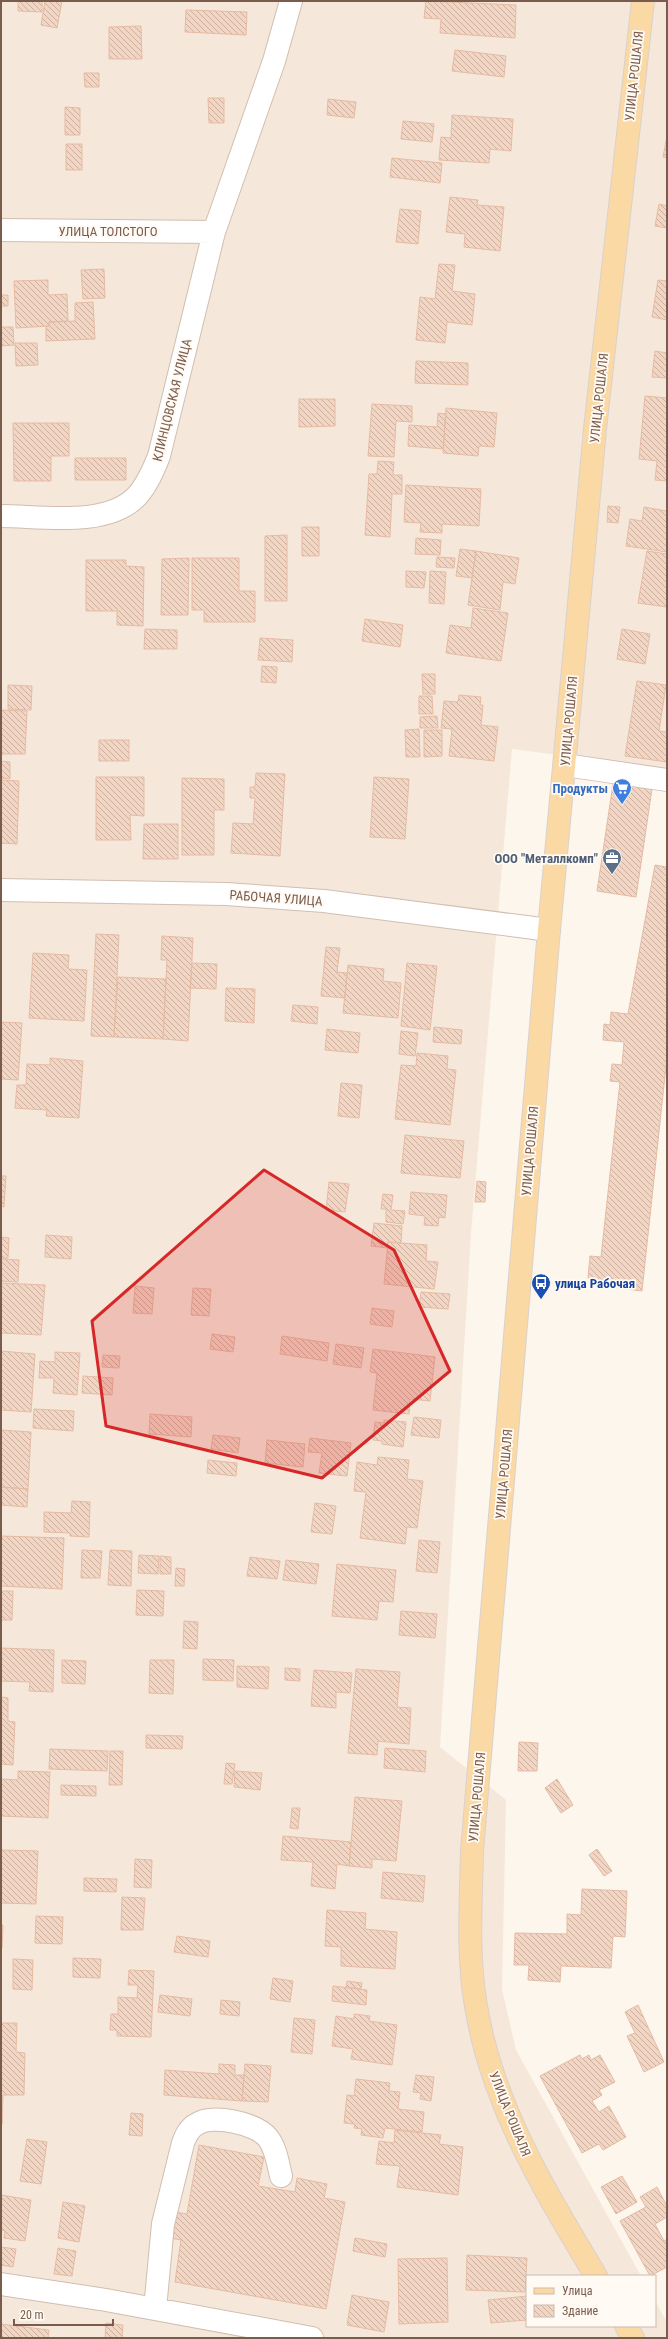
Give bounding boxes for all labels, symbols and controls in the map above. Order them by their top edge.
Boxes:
street label: УЛИЦА РОШАЛЯ [622,30,646,122]
street label: УЛИЦА ТОЛСТОГО [58,224,158,239]
street label: КЛИНЦОВСКАЯ УЛИЦА [149,337,195,463]
street label: УЛИЦА РОШАЛЯ [587,352,611,444]
street label: УЛИЦА РОШАЛЯ [558,675,580,767]
supermarket icon: Продукты [611,777,633,805]
place label: Продукты [552,781,608,796]
office icon: ООО "Металлкомп" [601,847,623,875]
place label: ООО "Металлкомп" [494,851,598,866]
street label: РАБОЧАЯ УЛИЦА [229,887,324,909]
street label: УЛИЦА РОШАЛЯ [519,1105,541,1197]
bus stop icon: улица Рабочая [530,1272,552,1300]
place label: улица Рабочая [555,1276,635,1291]
street label: УЛИЦА РОШАЛЯ [493,1428,515,1520]
street label: УЛИЦА РОШАЛЯ [466,1751,488,1843]
street label: УЛИЦА РОШАЛЯ [486,2069,534,2159]
legend [526,2275,656,2327]
text: Улица [562,2284,593,2298]
scale bar [14,2301,113,2327]
text: Здание [562,2304,599,2318]
text: 20 m [20,2308,44,2322]

